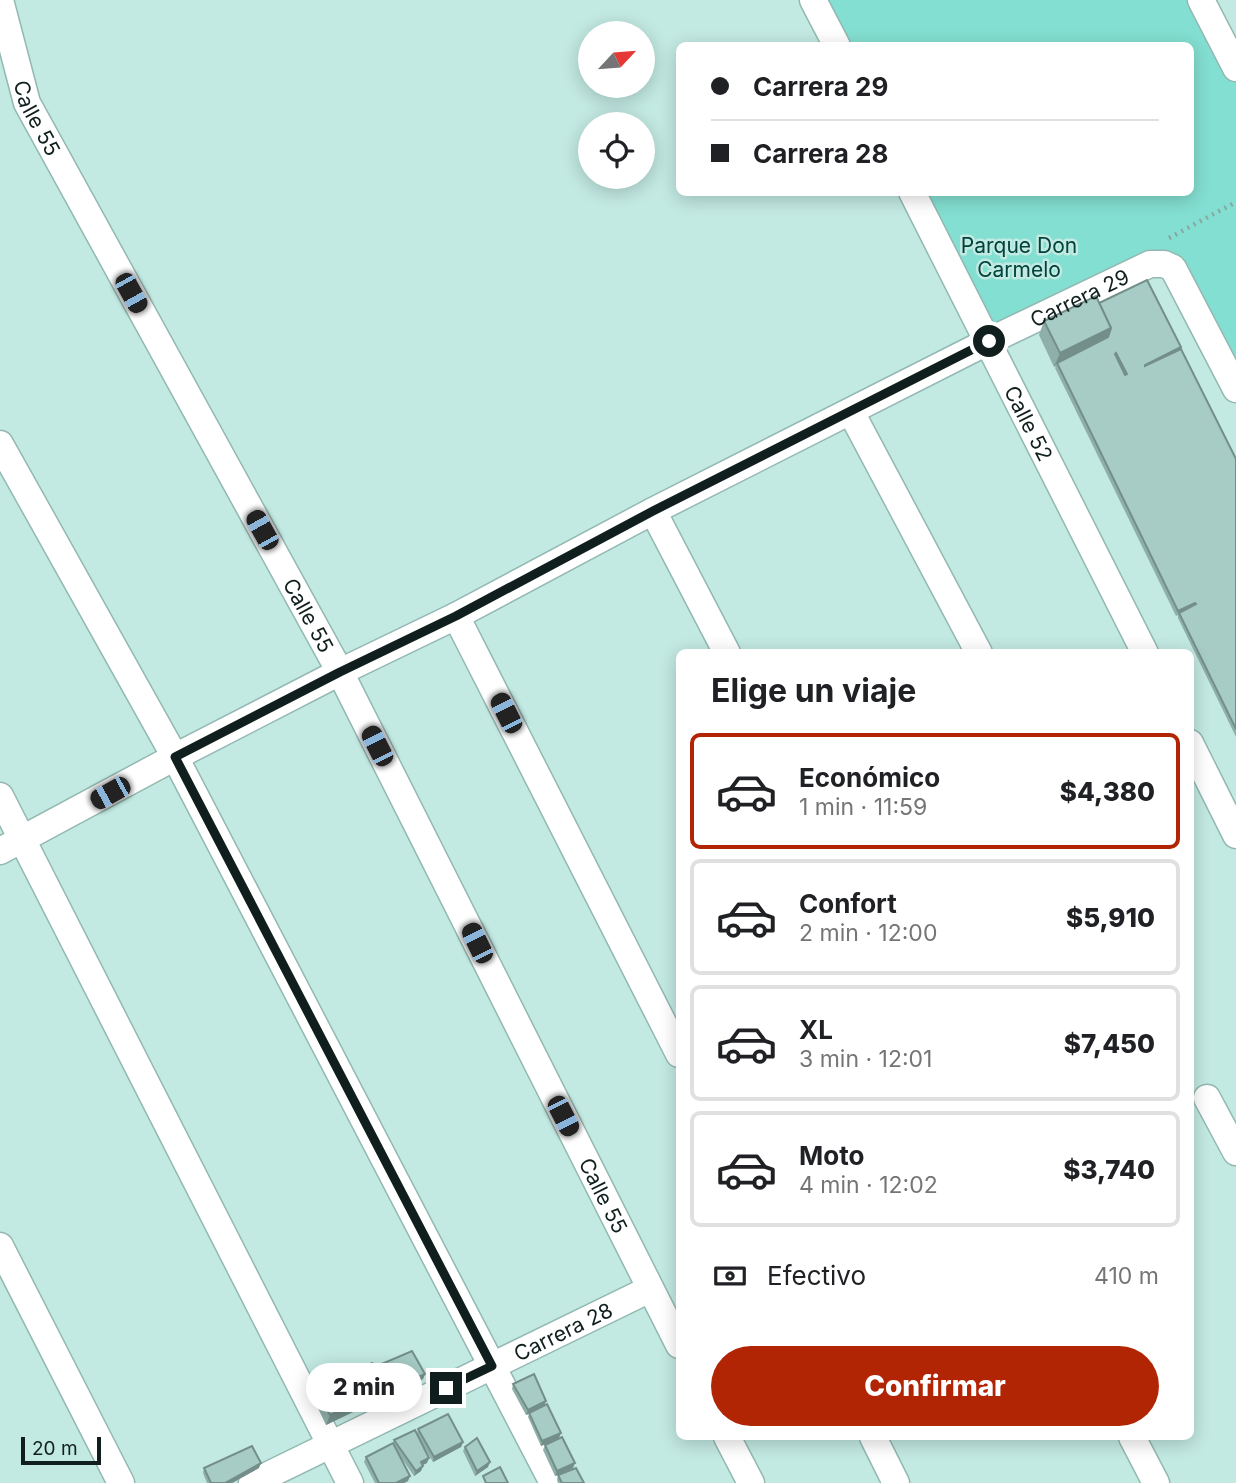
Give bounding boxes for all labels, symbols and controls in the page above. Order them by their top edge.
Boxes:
north arrow [578,21,654,98]
map controls [578,21,655,189]
text: Carrera 29 [753,71,888,102]
street label: Calle 55 [9,78,66,160]
button: locate [578,112,655,189]
text: Carrera 28 [753,138,888,169]
park label: Parque Don Carmelo [961,233,1077,282]
street label: Carrera 29 [1026,264,1133,332]
car [112,270,151,316]
route start [973,325,1005,357]
street label: Calle 52 [999,381,1058,465]
car [243,507,282,553]
street label: Calle 55 [278,574,339,657]
text: Elige un viaje [711,671,916,710]
car [488,690,525,736]
car [359,723,396,769]
icon: car [715,760,778,823]
text: Económico [799,762,940,793]
car [87,774,134,812]
text: $4,380 [1060,776,1155,807]
text: 1 min · 11:59 [799,793,927,821]
icon: car [715,886,778,949]
text: Confort [799,888,897,919]
text: $5,910 [1066,902,1155,933]
text: 2 min · 12:00 [799,919,937,947]
car [459,920,496,966]
icon: car [715,1012,778,1075]
text: XL [799,1014,833,1045]
text: $7,450 [1064,1028,1155,1059]
text: 3 min · 12:01 [799,1045,932,1073]
car [545,1093,582,1139]
icon: car [715,1138,778,1201]
text: Moto [799,1140,864,1171]
street label: Calle 55 [574,1154,633,1237]
text: $3,740 [1063,1154,1155,1185]
text: 4 min · 12:02 [799,1171,938,1199]
icon: cash [711,1257,749,1295]
text: Efectivo [767,1260,866,1291]
text: 410 m [1094,1262,1159,1290]
street label: Carrera 28 [510,1297,616,1366]
button: Confirmar [711,1346,1159,1426]
callout: 2 min [306,1364,422,1412]
route end [430,1372,462,1404]
text: 2 min [333,1373,395,1401]
scale bar [21,1434,102,1466]
text: 20 m [32,1437,78,1460]

